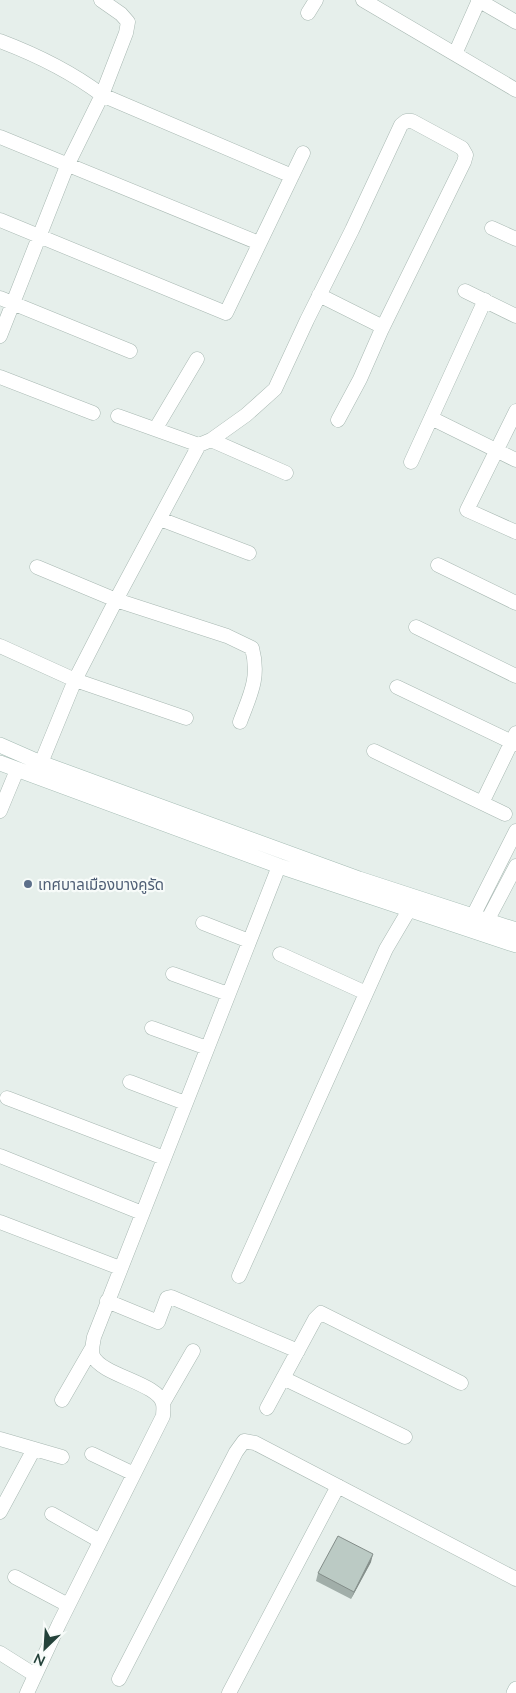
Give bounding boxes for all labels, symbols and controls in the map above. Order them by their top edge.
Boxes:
place label: เทศบาลเมืองบางคูรัด [38,875,164,894]
marker: เทศบาลเมืองบางคูรัด [22,878,34,890]
north arrow [20,1623,70,1673]
text: N [31,1650,48,1670]

